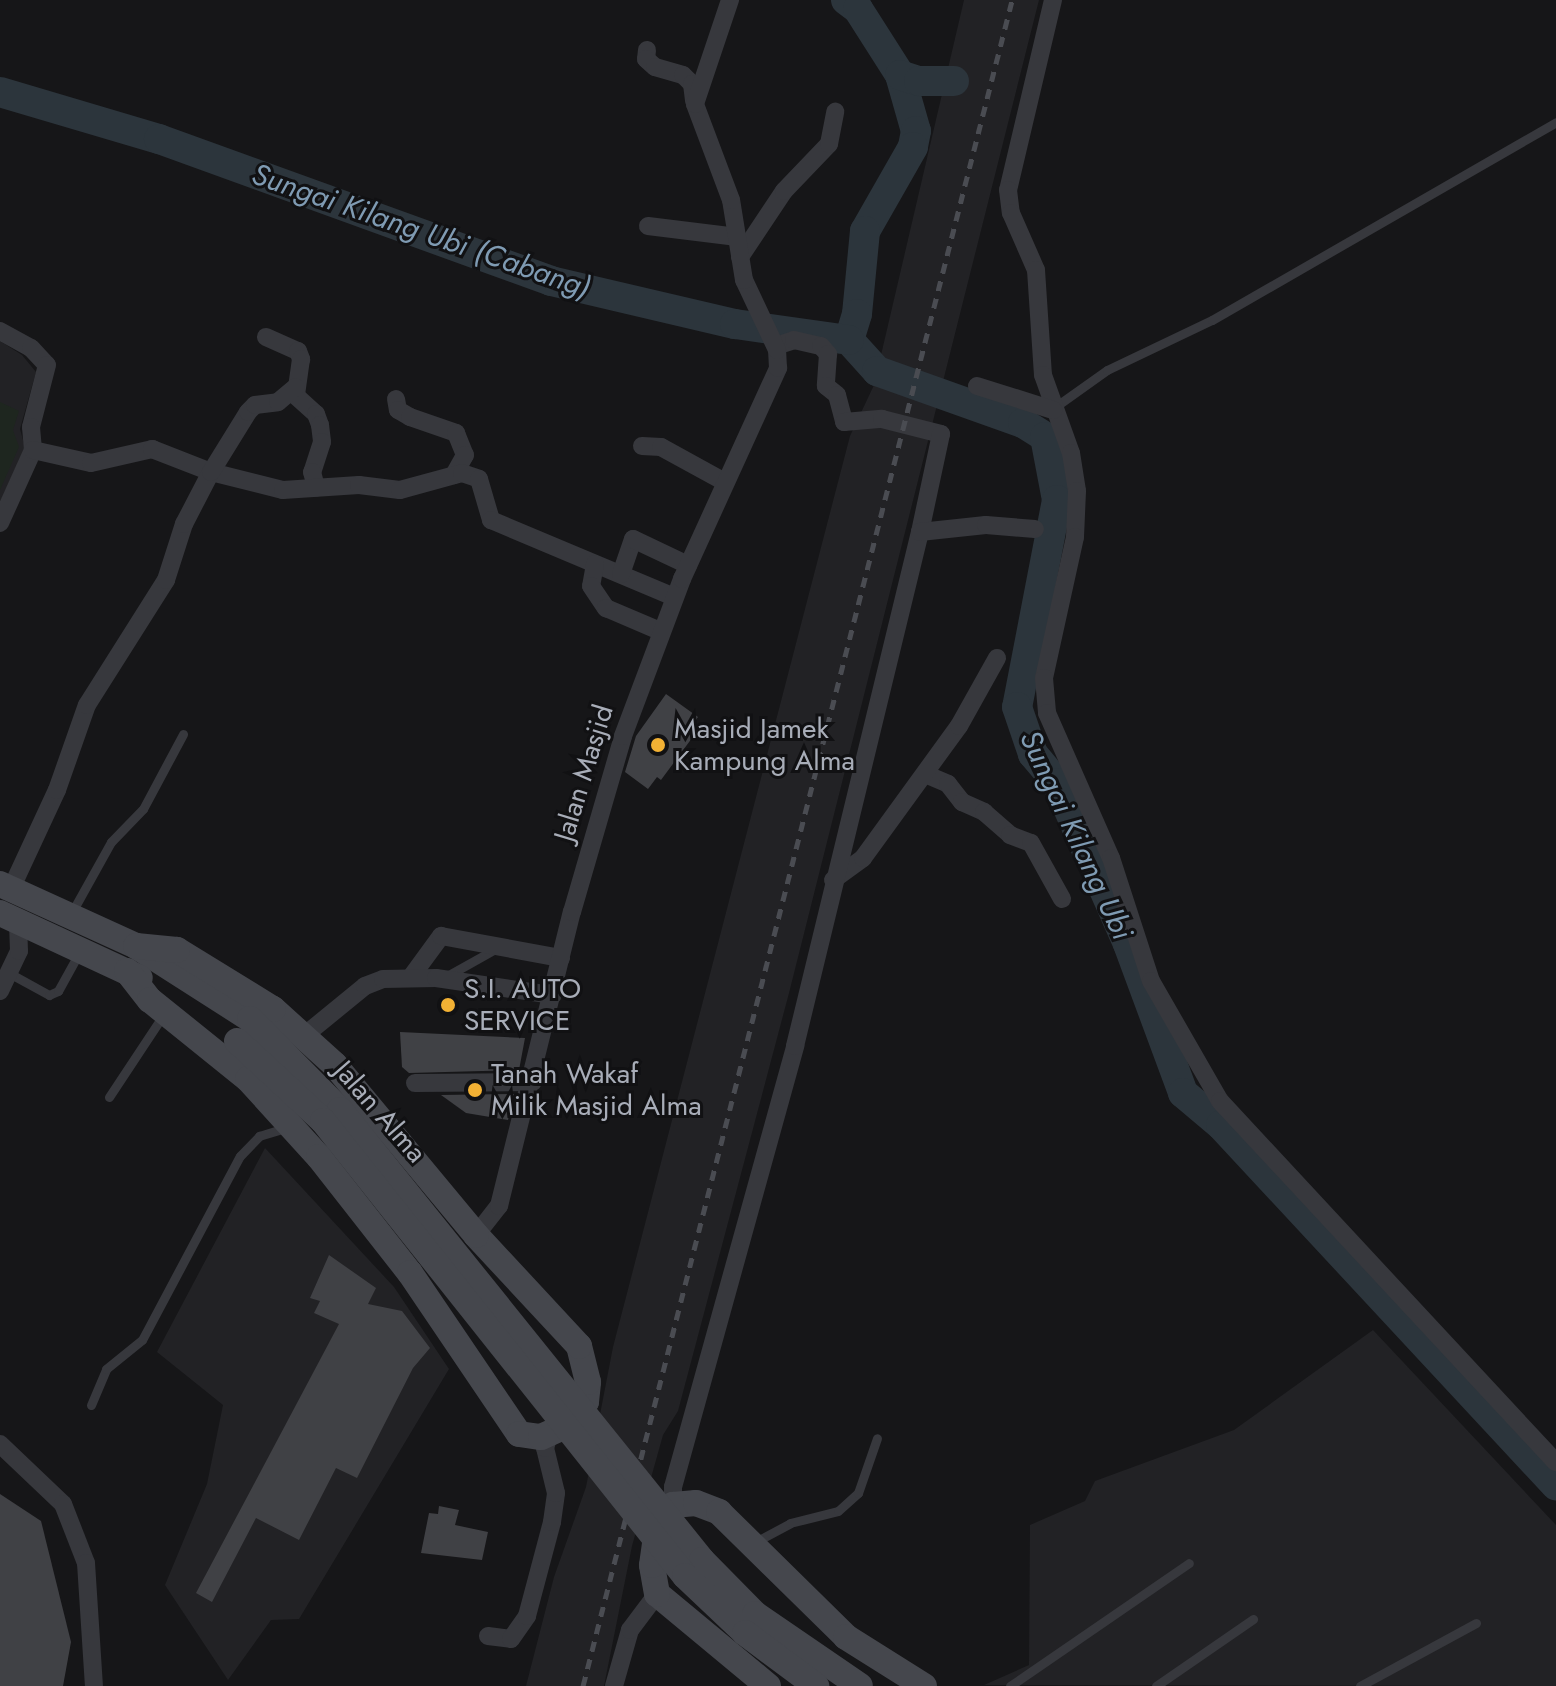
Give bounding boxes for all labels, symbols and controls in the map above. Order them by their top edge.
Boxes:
water label: Sungai Kilang Ubi (Cabang) [247,156,595,306]
street label: Jalan Masjid [547,701,621,845]
place label: Masjid Jamek Kampung Alma [674,712,855,778]
water label: Sungai Kilang Ubi [1012,725,1140,945]
marker: Masjid Jamek Kampung Alma [649,736,667,754]
place label: S.I. AUTO SERVICE [464,972,581,1038]
marker: S.I. AUTO SERVICE [439,996,457,1014]
street label: Jalan Alma [327,1054,433,1170]
place label: Tanah Wakaf Milik Masjid Alma [491,1057,702,1123]
marker: Tanah Wakaf Milik Masjid Alma [466,1081,484,1099]

